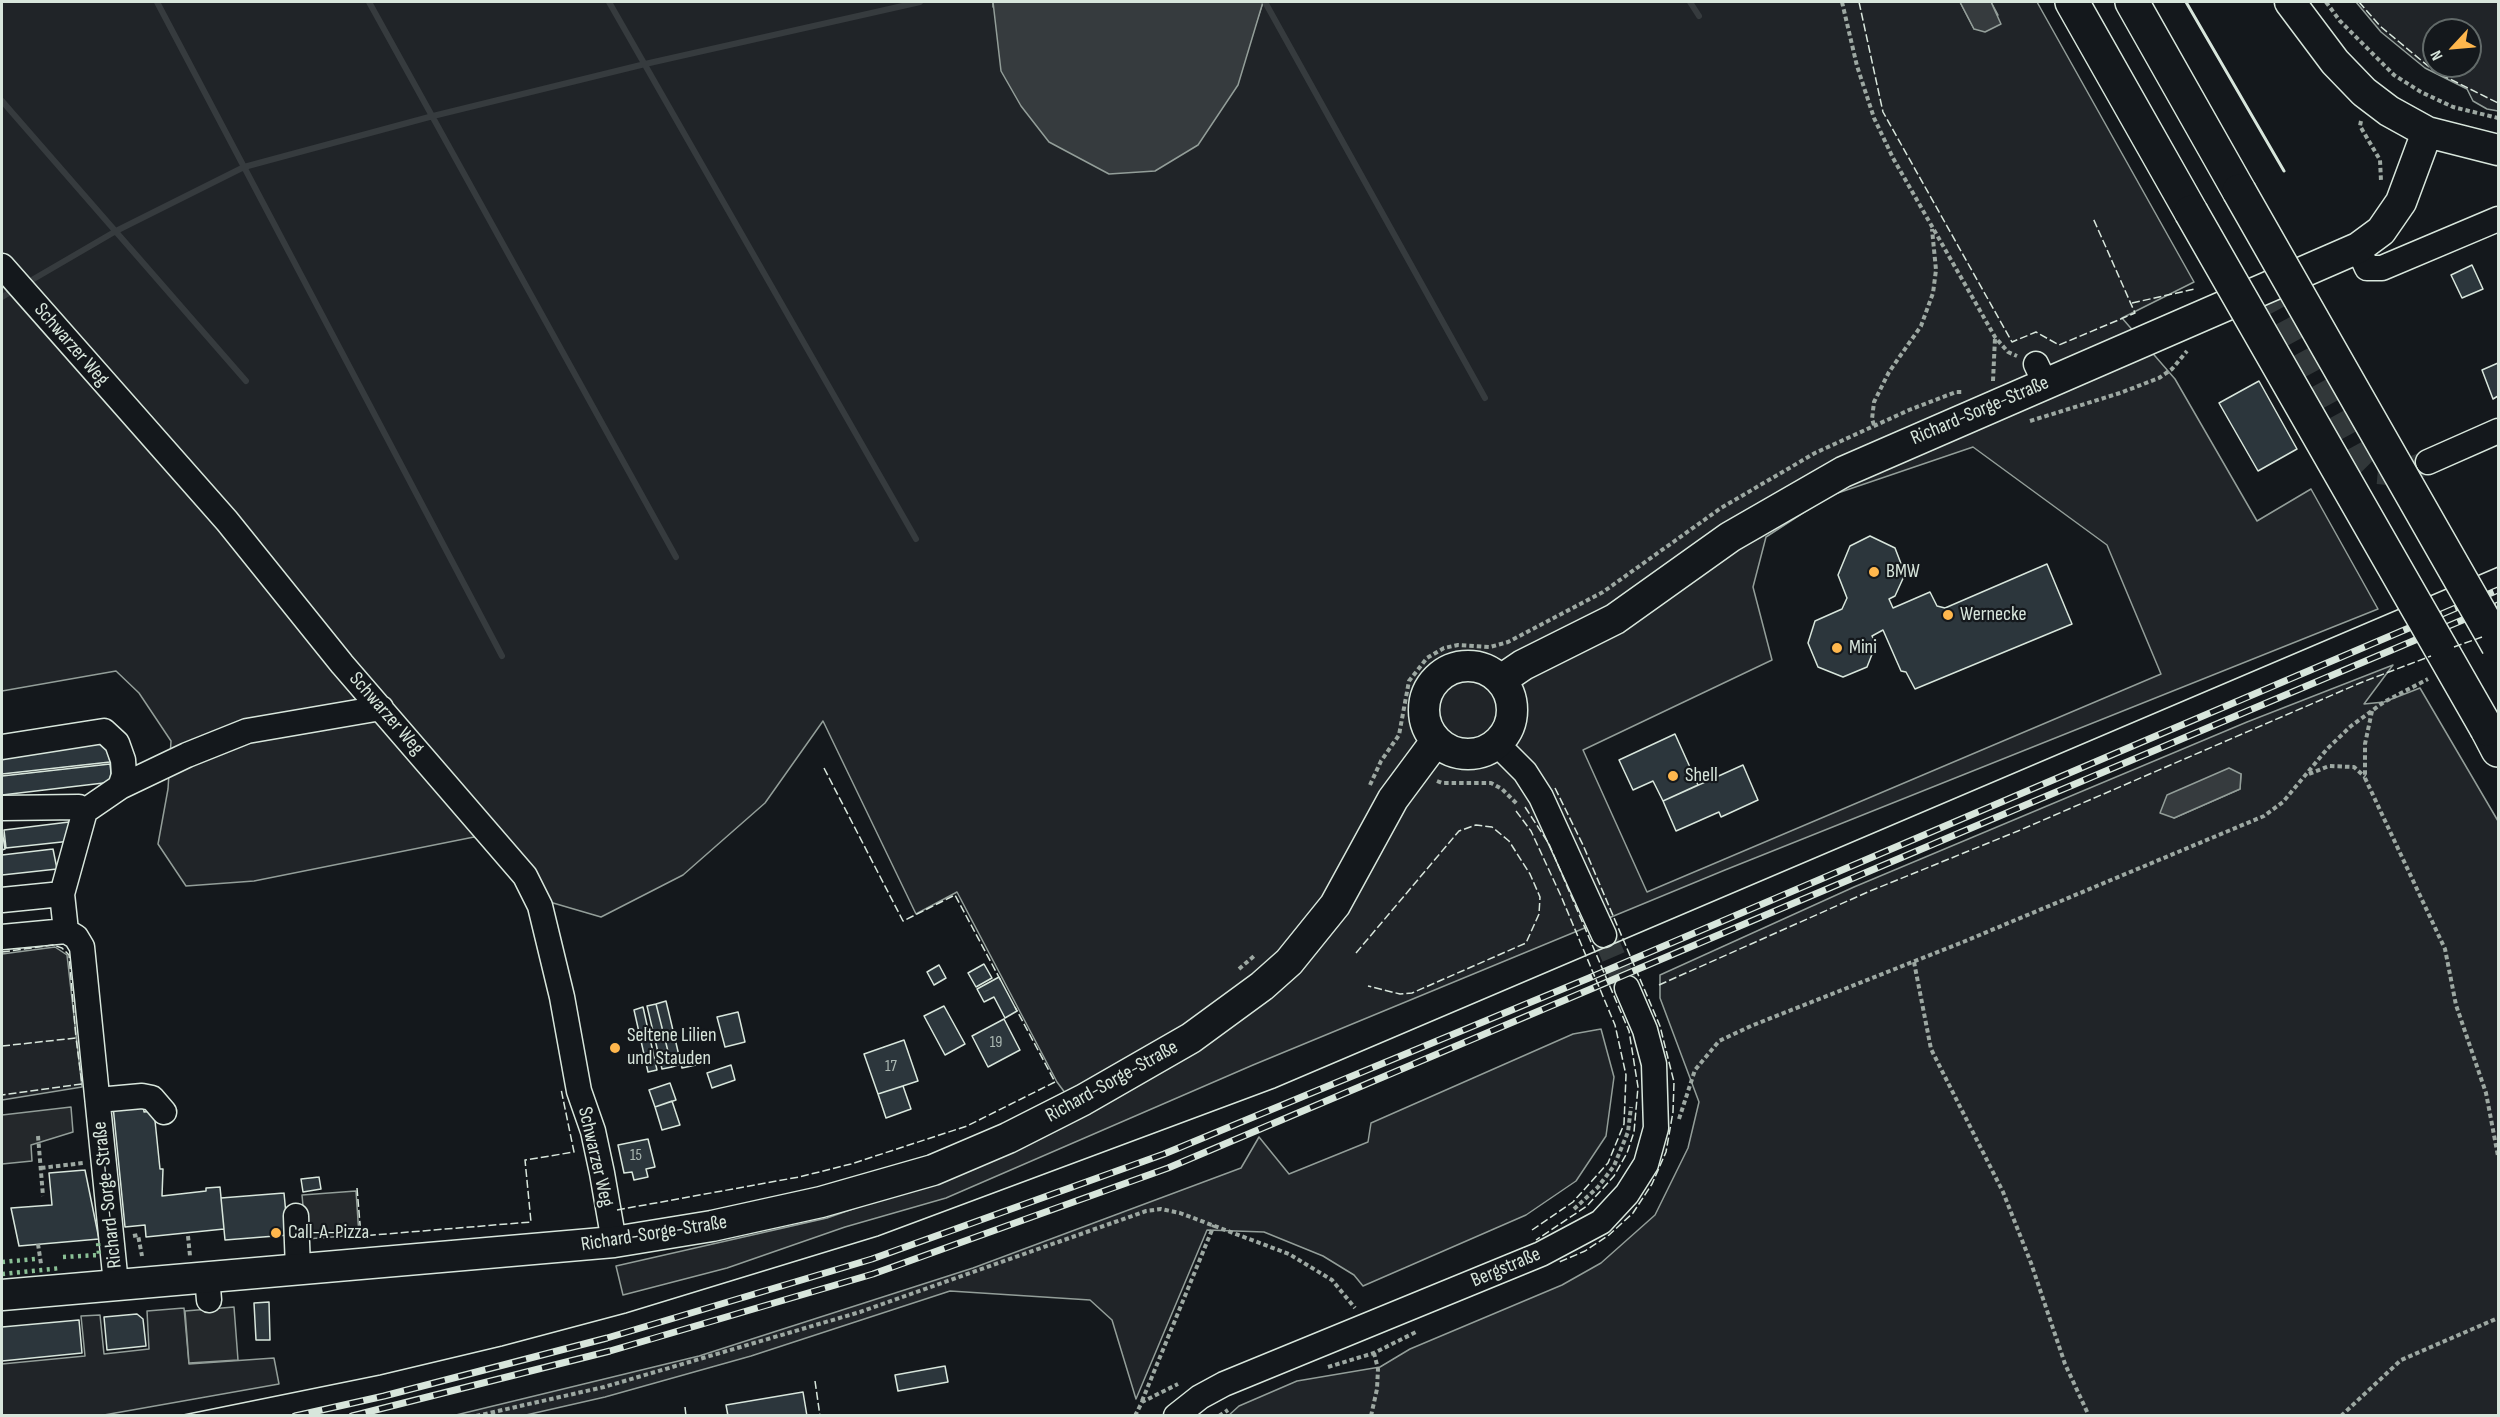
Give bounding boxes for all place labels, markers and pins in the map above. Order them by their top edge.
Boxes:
place label: BMW [1886,560,1920,584]
marker: BMW [1867,565,1881,579]
place label: Wernecke [1960,603,2026,627]
marker: Wernecke [1941,608,1955,622]
place label: Mini [1849,636,1877,660]
marker: Mini [1830,641,1844,655]
place label: Shell [1685,764,1718,788]
marker: Shell [1666,769,1680,783]
place label: Seltene Lilien und Stauden [627,1024,717,1071]
marker: Seltene Lilien und Stauden [608,1041,622,1055]
place label: Call-A-Pizza [288,1221,369,1245]
marker: Call-A-Pizza [269,1226,283,1240]

